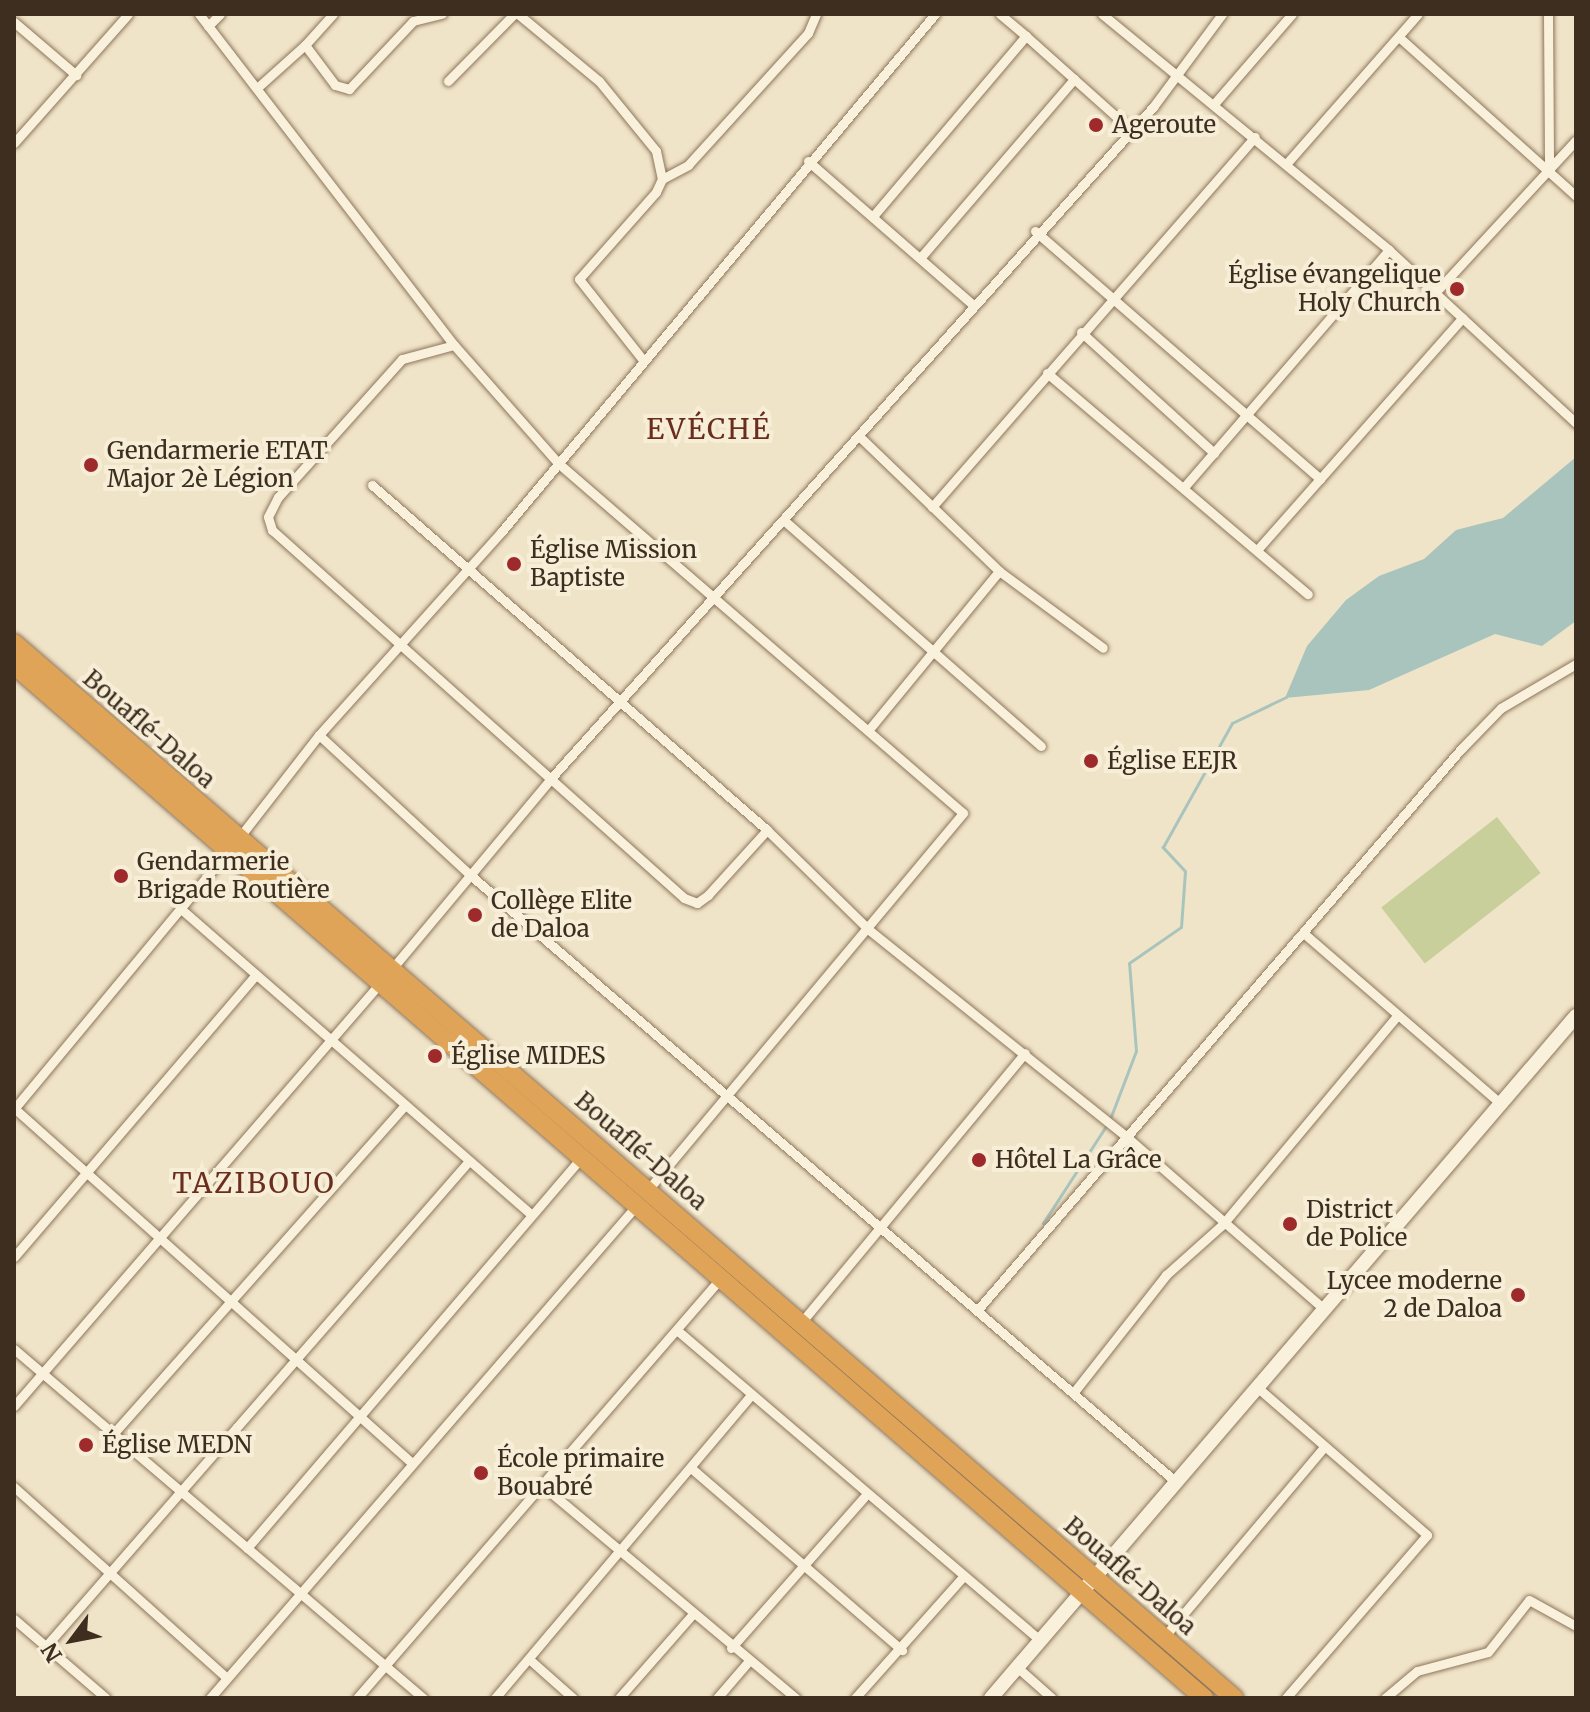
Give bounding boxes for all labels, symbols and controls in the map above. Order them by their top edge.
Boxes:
place label: Ageroute [1112,111,1216,139]
marker: Ageroute [1087,116,1105,134]
place label: Église évangelique Holy Church [1228,261,1441,317]
marker: Église évangelique Holy Church [1448,280,1466,298]
district label: EVÉCHÉ [646,412,772,446]
place label: Gendarmerie ETAT Major 2è Légion [107,437,328,493]
marker: Gendarmerie ETAT Major 2è Légion [82,456,100,474]
place label: Église Mission Baptiste [530,536,697,592]
marker: Église Mission Baptiste [505,555,523,573]
street label: Bouaflé-Daloa [77,664,221,794]
place label: Église EEJR [1107,747,1237,775]
marker: Église EEJR [1082,752,1100,770]
place label: Gendarmerie Brigade Routière [137,848,329,904]
marker: Gendarmerie Brigade Routière [112,867,130,885]
place label: Collège Elite de Daloa [491,887,632,943]
marker: Collège Elite de Daloa [466,906,484,924]
place label: Église MIDES [451,1042,606,1070]
marker: Église MIDES [426,1047,444,1065]
street label: Bouaflé-Daloa [569,1086,713,1216]
place label: Hôtel La Grâce [995,1146,1162,1174]
marker: Hôtel La Grâce [970,1151,988,1169]
district label: TAZIBOUO [172,1166,336,1200]
place label: District de Police [1306,1196,1407,1252]
marker: District de Police [1281,1215,1299,1233]
place label: Lycee moderne 2 de Daloa [1327,1267,1502,1323]
marker: Lycee moderne 2 de Daloa [1509,1286,1527,1304]
place label: Église MEDN [102,1431,252,1459]
marker: Église MEDN [77,1436,95,1454]
place label: École primaire Bouabré [497,1445,664,1501]
marker: École primaire Bouabré [472,1464,490,1482]
street label: Bouaflé-Daloa [1058,1511,1202,1641]
north arrow [32,1600,112,1680]
text: N [35,1638,68,1668]

